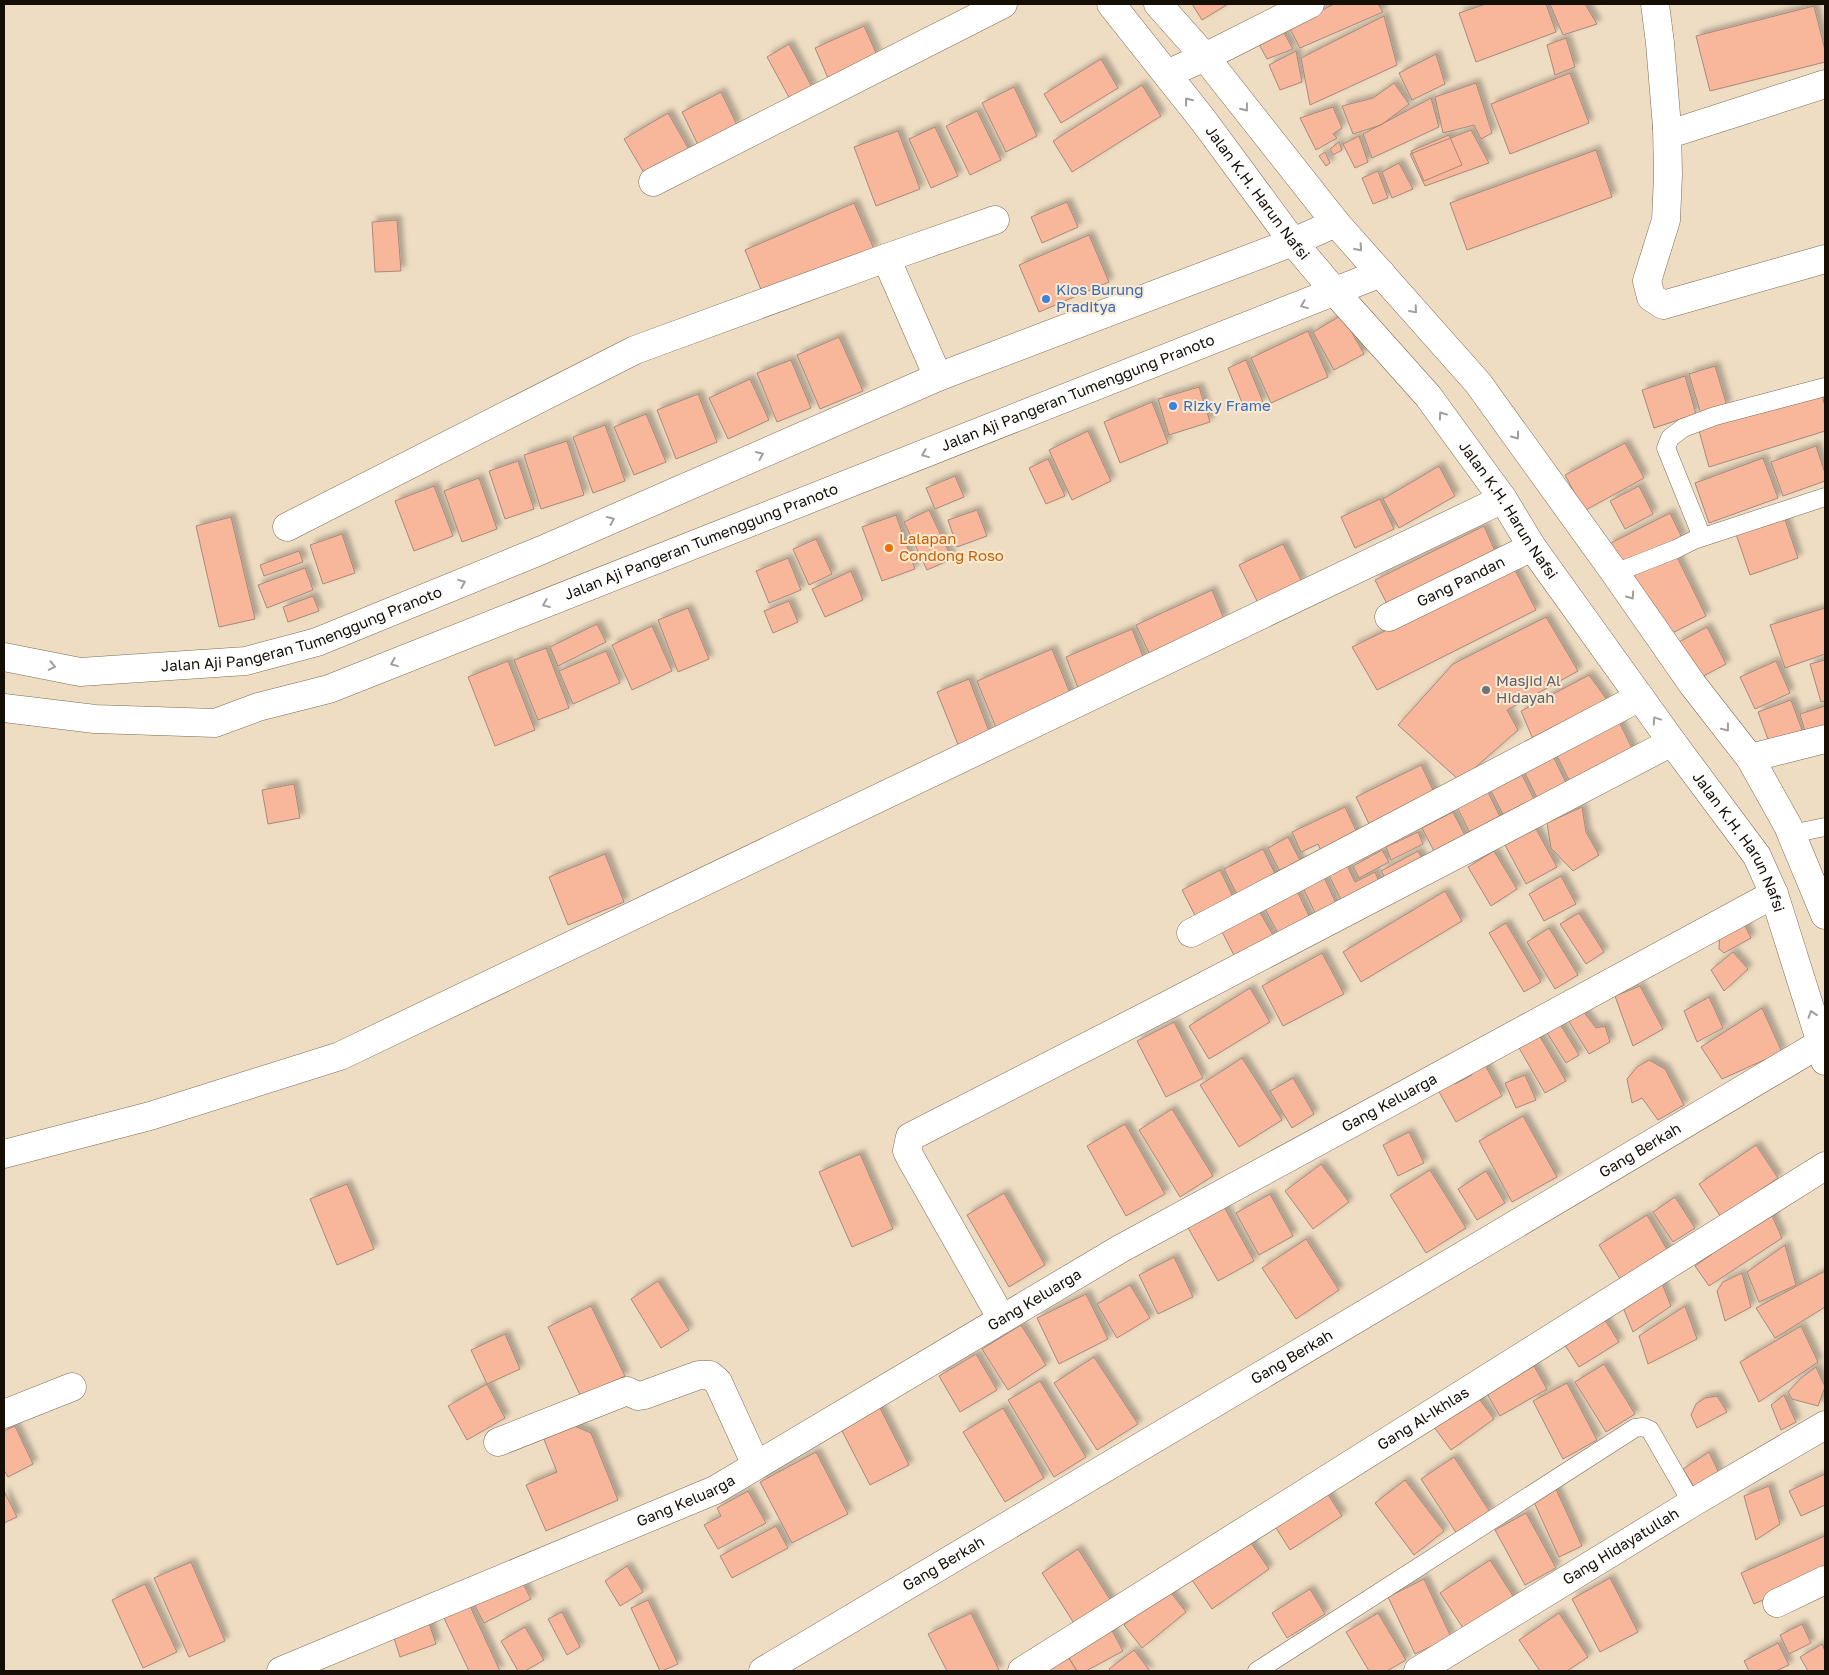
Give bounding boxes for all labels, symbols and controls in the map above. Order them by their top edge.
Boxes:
one-way arrow [1185,98,1193,107]
one-way arrow [1240,103,1249,112]
street label: Jalan K.H. Harun Nafsi [1202,122,1314,263]
one-way arrow [1353,243,1362,252]
place label: Kios Burung Praditya [1056,280,1144,315]
marker: Kios Burung Praditya [1040,293,1052,305]
one-way arrow [1300,298,1309,309]
one-way arrow [1408,304,1417,313]
street label: Jalan Aji Pangeran Tumenggung Pranoto [938,330,1217,454]
place label: Rizky Frame [1183,396,1271,414]
marker: Rizky Frame [1167,400,1179,412]
one-way arrow [1439,411,1448,421]
one-way arrow [1510,430,1519,440]
street label: Jalan K.H. Harun Nafsi [1456,437,1562,582]
one-way arrow [921,448,929,458]
one-way arrow [755,450,764,461]
street label: Jalan Aji Pangeran Tumenggung Pranoto [561,479,840,603]
one-way arrow [606,516,615,527]
place label: Lalapan Condong Roso [899,529,1004,564]
marker: Lalapan Condong Roso [883,542,895,554]
street label: Gang Pandan [1413,552,1507,610]
one-way arrow [457,579,466,589]
street label: Jalan Aji Pangeran Tumenggung Pranoto [160,582,444,675]
one-way arrow [1625,590,1634,600]
one-way arrow [542,598,550,608]
one-way arrow [391,658,399,668]
one-way arrow [47,661,56,671]
place label: Masjid Al Hidayah [1496,671,1561,706]
marker: Masjid Al Hidayah [1480,684,1492,696]
one-way arrow [1653,716,1662,726]
one-way arrow [1721,722,1729,731]
street label: Jalan K.H. Harun Nafsi [1689,768,1789,914]
one-way arrow [1808,1011,1818,1019]
street label: Gang Keluarga [1338,1069,1440,1135]
street label: Gang Berkah [1595,1118,1684,1181]
street label: Gang Keluarga [984,1264,1084,1334]
street label: Gang Berkah [1247,1325,1335,1387]
street label: Gang Al-Ikhlas [1374,1382,1472,1453]
street label: Gang Keluarga [633,1470,738,1530]
street label: Gang Hidayatullah [1559,1503,1682,1588]
street label: Gang Berkah [899,1532,987,1594]

